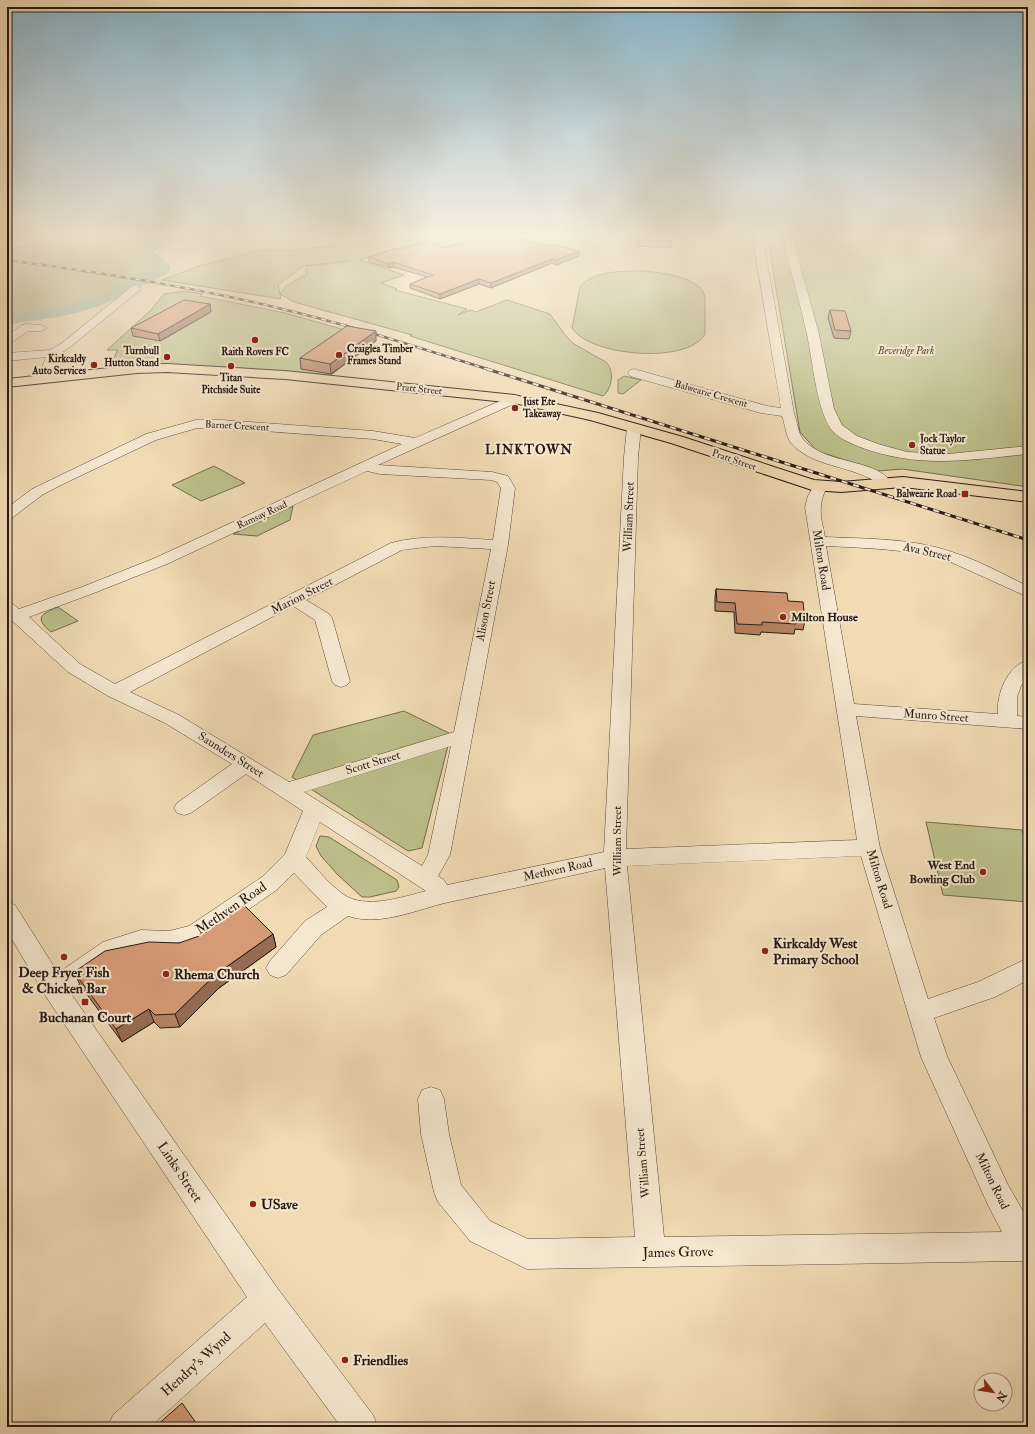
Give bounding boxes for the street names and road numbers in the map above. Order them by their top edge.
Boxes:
street label: Balwearie Crescent [673,378,750,410]
street label: Pratt Street [395,381,443,397]
street label: Barnet Crescent [205,418,270,434]
street label: Pratt Street [710,447,759,473]
street label: William Street [620,481,638,553]
street label: Ramsay Road [235,498,289,533]
street label: Milton Road [809,529,833,591]
street label: Ava Street [901,539,953,565]
street label: Marion Street [269,574,336,618]
street label: Alison Street [473,579,499,644]
street label: Munro Street [903,706,969,726]
street label: Saunders Street [195,729,267,781]
street label: Scott Street [344,748,402,778]
street label: William Street [610,806,625,877]
street label: Milton Road [863,848,895,911]
street label: Methven Road [522,855,594,885]
street label: Methven Road [192,878,270,938]
street label: William Street [632,1127,654,1200]
street label: Links Street [154,1139,207,1206]
street label: Milton Road [972,1150,1012,1212]
street label: James Grove [641,1243,714,1261]
street label: Hendry's Wynd [158,1328,235,1400]

